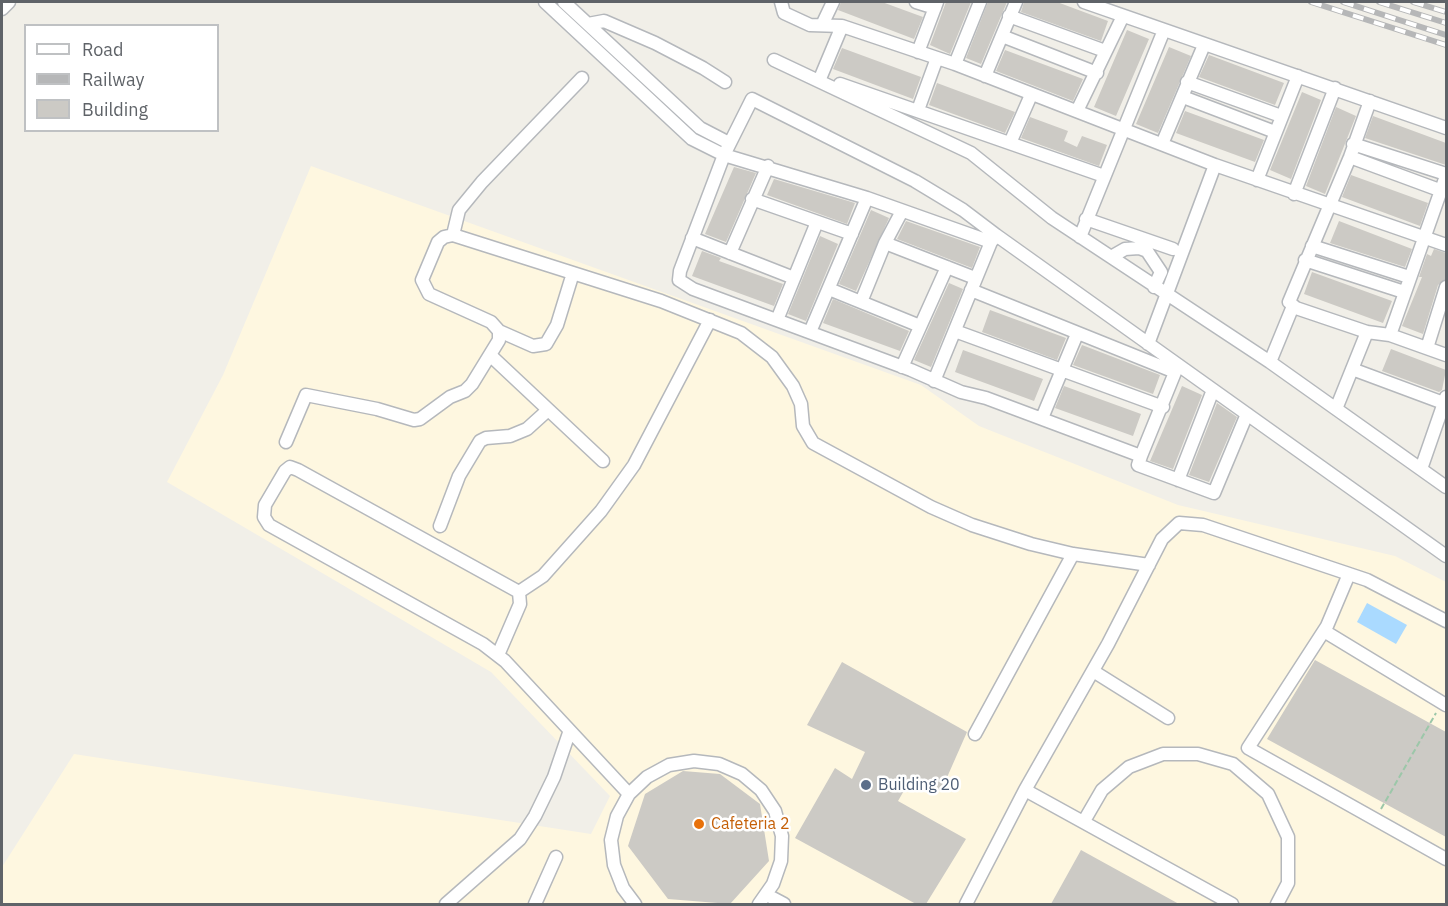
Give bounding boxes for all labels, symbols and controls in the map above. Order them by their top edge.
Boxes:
legend [24,24,219,132]
text: Road [82,38,123,61]
text: Railway [82,68,144,91]
text: Building [82,98,148,121]
place label: Building 20 [878,775,960,795]
marker: Building 20 [859,778,873,792]
place label: Cafeteria 2 [711,814,790,834]
marker: Cafeteria 2 [692,817,706,831]

